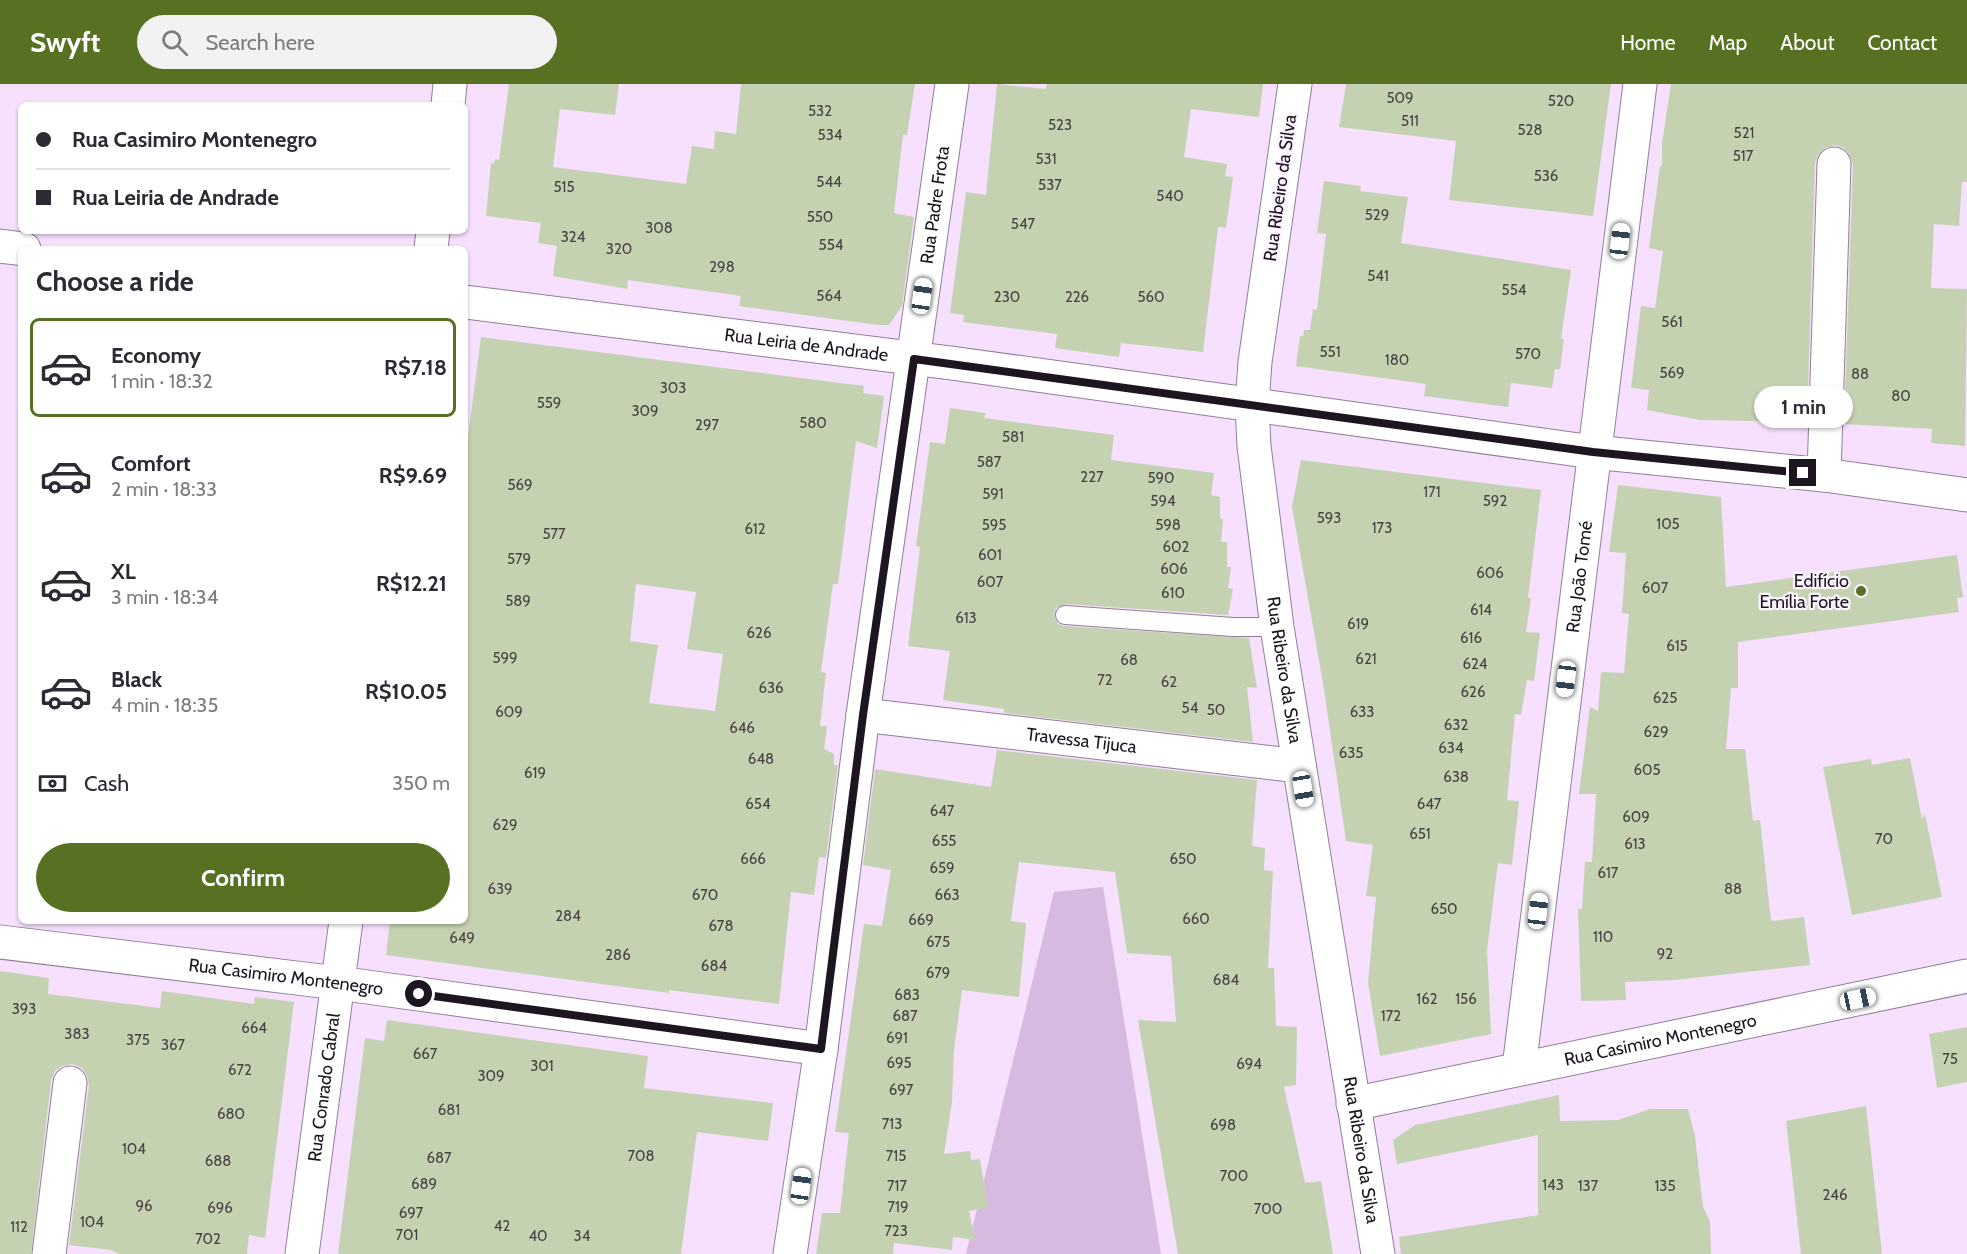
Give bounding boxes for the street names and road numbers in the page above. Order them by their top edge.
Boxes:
street label: Rua Ribeiro da Silva [1259,113,1301,263]
street label: Rua Padre Frota [916,144,954,265]
street label: Rua Leiria de Andrade [723,324,889,366]
street label: Rua João Tomé [1562,519,1597,634]
street label: Rua Ribeiro da Silva [1262,595,1307,745]
street label: Travessa Tijuca [1025,723,1138,758]
street label: Rua Casimiro Montenegro [187,954,385,1000]
street label: Rua Casimiro Montenegro [1562,1009,1759,1071]
street label: Rua Conrado Cabral [303,1011,345,1163]
street label: Rua Ribeiro da Silva [1339,1075,1384,1225]

